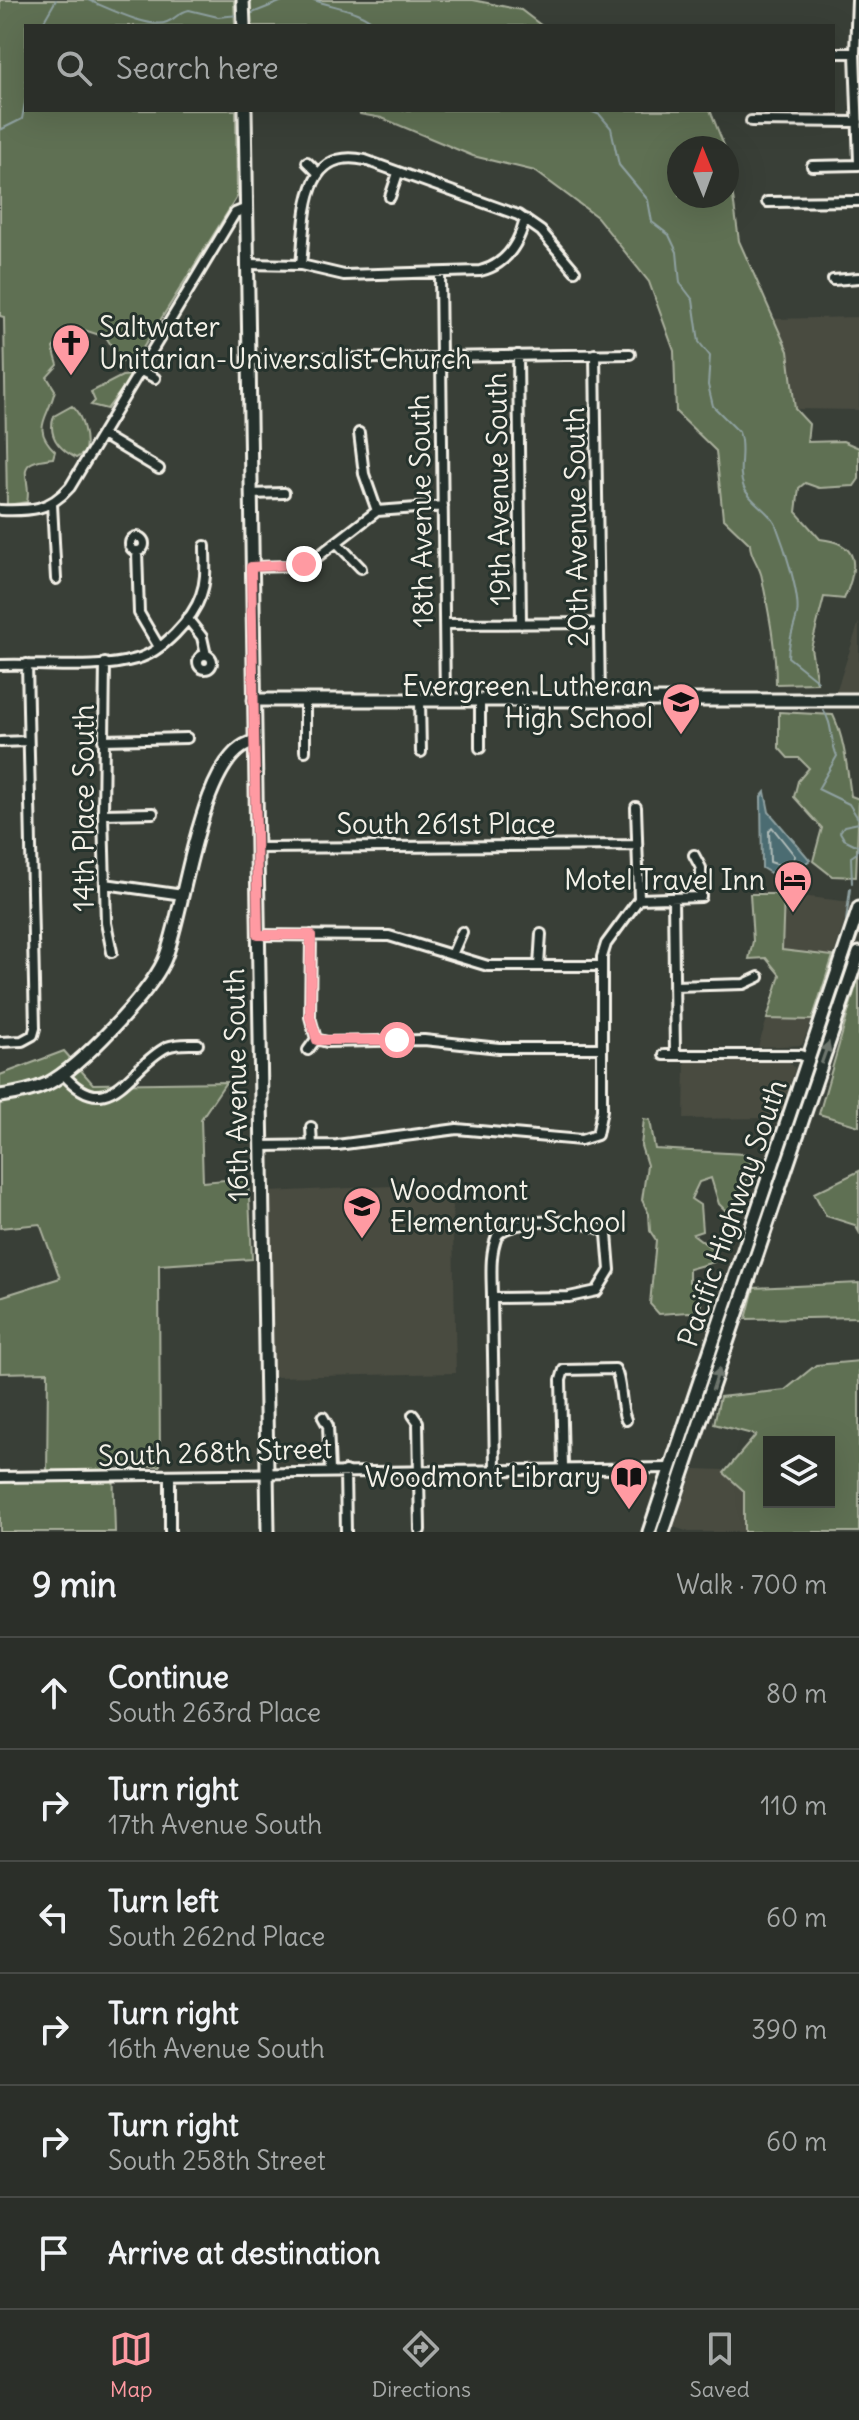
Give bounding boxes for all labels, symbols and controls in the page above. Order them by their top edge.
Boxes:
search box [24,24,835,112]
icon: search [52,46,96,90]
text: Search here [116,49,279,87]
north arrow [667,136,739,208]
place label: Saltwater Unitarian-Universalist Church [99,309,471,377]
church icon: Saltwater Unitarian-Universalist Church [50,322,92,377]
street label: 19th Avenue South [478,372,518,606]
street label: 18th Avenue South [401,394,441,628]
street label: 20th Avenue South [556,407,596,647]
route end [286,546,322,582]
place label: Evergreen Lutheran High School [403,668,653,736]
school or university icon: Evergreen Lutheran High School [660,681,702,736]
street label: 14th Place South [66,704,102,912]
street label: South 261st Place [336,806,556,842]
hotel icon: Motel Travel Inn [772,859,814,914]
place label: Motel Travel Inn [564,862,765,898]
street label: 16th Avenue South [216,968,256,1202]
route start [379,1022,415,1058]
one-way arrow [820,1040,832,1064]
street label: Pacific Highway South [669,1075,795,1351]
place label: Woodmont Elementary School [390,1172,627,1240]
school or university icon: Woodmont Elementary School [341,1185,383,1240]
one-way arrow [710,1366,722,1390]
street label: South 268th Street [97,1430,333,1474]
map controls [763,1436,835,1508]
button: layers [763,1436,835,1508]
library icon: Woodmont Library [608,1456,650,1511]
place label: Woodmont Library [365,1459,601,1495]
text: 9 min [32,1563,117,1606]
text: Walk · 700 m [676,1568,827,1601]
text: Continue [108,1658,229,1696]
icon: ahead [32,1671,76,1715]
text: 80 m [766,1677,827,1710]
text: South 263rd Place [108,1696,321,1729]
text: Turn right [108,1770,239,1808]
icon: right [32,1783,76,1827]
text: 110 m [760,1789,827,1822]
text: 17th Avenue South [108,1808,322,1841]
text: Turn left [108,1882,219,1920]
icon: left [32,1895,76,1939]
text: 60 m [766,1901,827,1934]
text: South 262nd Place [108,1920,325,1953]
text: Turn right [108,1994,239,2032]
icon: right [32,2007,76,2051]
text: 390 m [751,2013,827,2046]
text: 16th Avenue South [108,2032,325,2065]
text: Turn right [108,2106,239,2144]
icon: right [32,2119,76,2163]
text: 60 m [766,2125,827,2158]
text: South 258th Street [108,2144,326,2177]
icon: arrive [32,2231,76,2275]
text: Arrive at destination [108,2234,380,2272]
tab: Map [109,2327,153,2403]
tab: Directions [372,2327,471,2403]
tab: Saved [689,2327,750,2403]

